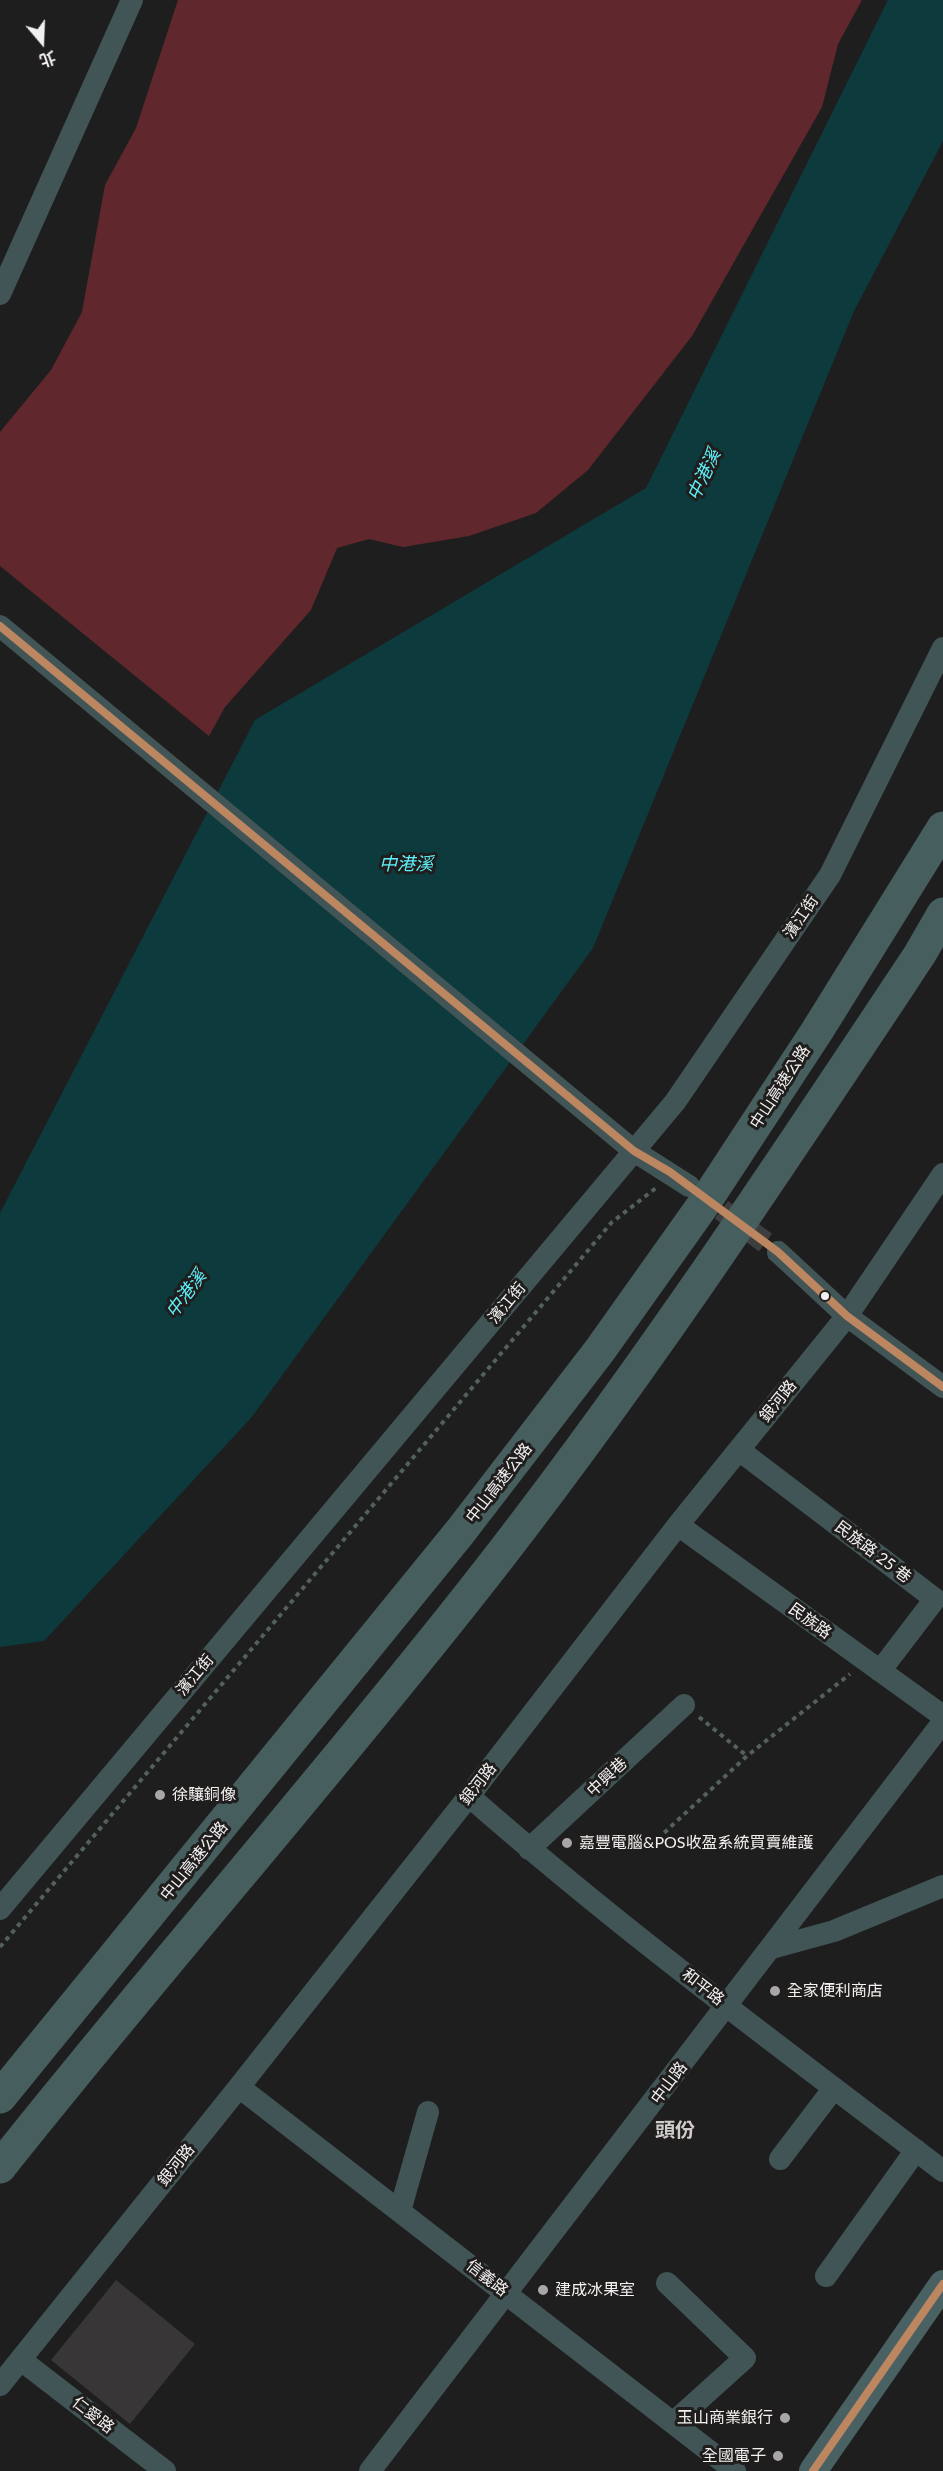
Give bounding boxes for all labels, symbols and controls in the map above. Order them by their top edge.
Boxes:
north arrow [12,12,72,72]
text: 北 [37,48,59,71]
water label: 中港溪 [683,446,725,504]
water label: 中港溪 [379,853,433,875]
street label: 濱江街 [780,892,822,942]
street label: 中山高速公路 [746,1042,814,1132]
water label: 中港溪 [161,1266,211,1322]
street label: 濱江街 [484,1278,530,1328]
unlabelled marker [819,1290,831,1302]
street label: 銀河路 [755,1376,801,1426]
street label: 中山高速公路 [462,1439,536,1527]
street label: 民族路 25 巷 [831,1517,915,1587]
street label: 民族路 [785,1599,835,1643]
street label: 濱江街 [172,1650,218,1700]
street label: 中興巷 [583,1754,631,1800]
street label: 銀河路 [456,1759,500,1809]
place label: 徐驤銅像 [172,1785,236,1805]
marker: 徐驤銅像 [153,1788,167,1802]
street label: 中山高速公路 [156,1818,232,1904]
place label: 嘉豐電腦&POS收盈系統買賣維護 [579,1833,813,1853]
marker: 嘉豐電腦&POS收盈系統買賣維護 [560,1836,574,1850]
street label: 和平路 [678,1965,728,2009]
place label: 全家便利商店 [787,1981,883,2001]
marker: 全家便利商店 [768,1984,782,1998]
street label: 中山路 [647,2058,691,2108]
district label: 頭份 [655,2119,695,2143]
street label: 銀河路 [153,2140,199,2190]
street label: 信義路 [462,2256,512,2300]
place label: 建成冰果室 [555,2280,635,2300]
marker: 建成冰果室 [536,2283,550,2297]
street label: 仁愛路 [68,2393,118,2437]
place label: 玉山商業銀行 [677,2408,773,2428]
marker: 玉山商業銀行 [778,2411,792,2425]
place label: 全國電子 [702,2446,766,2466]
marker: 全國電子 [771,2449,785,2463]

